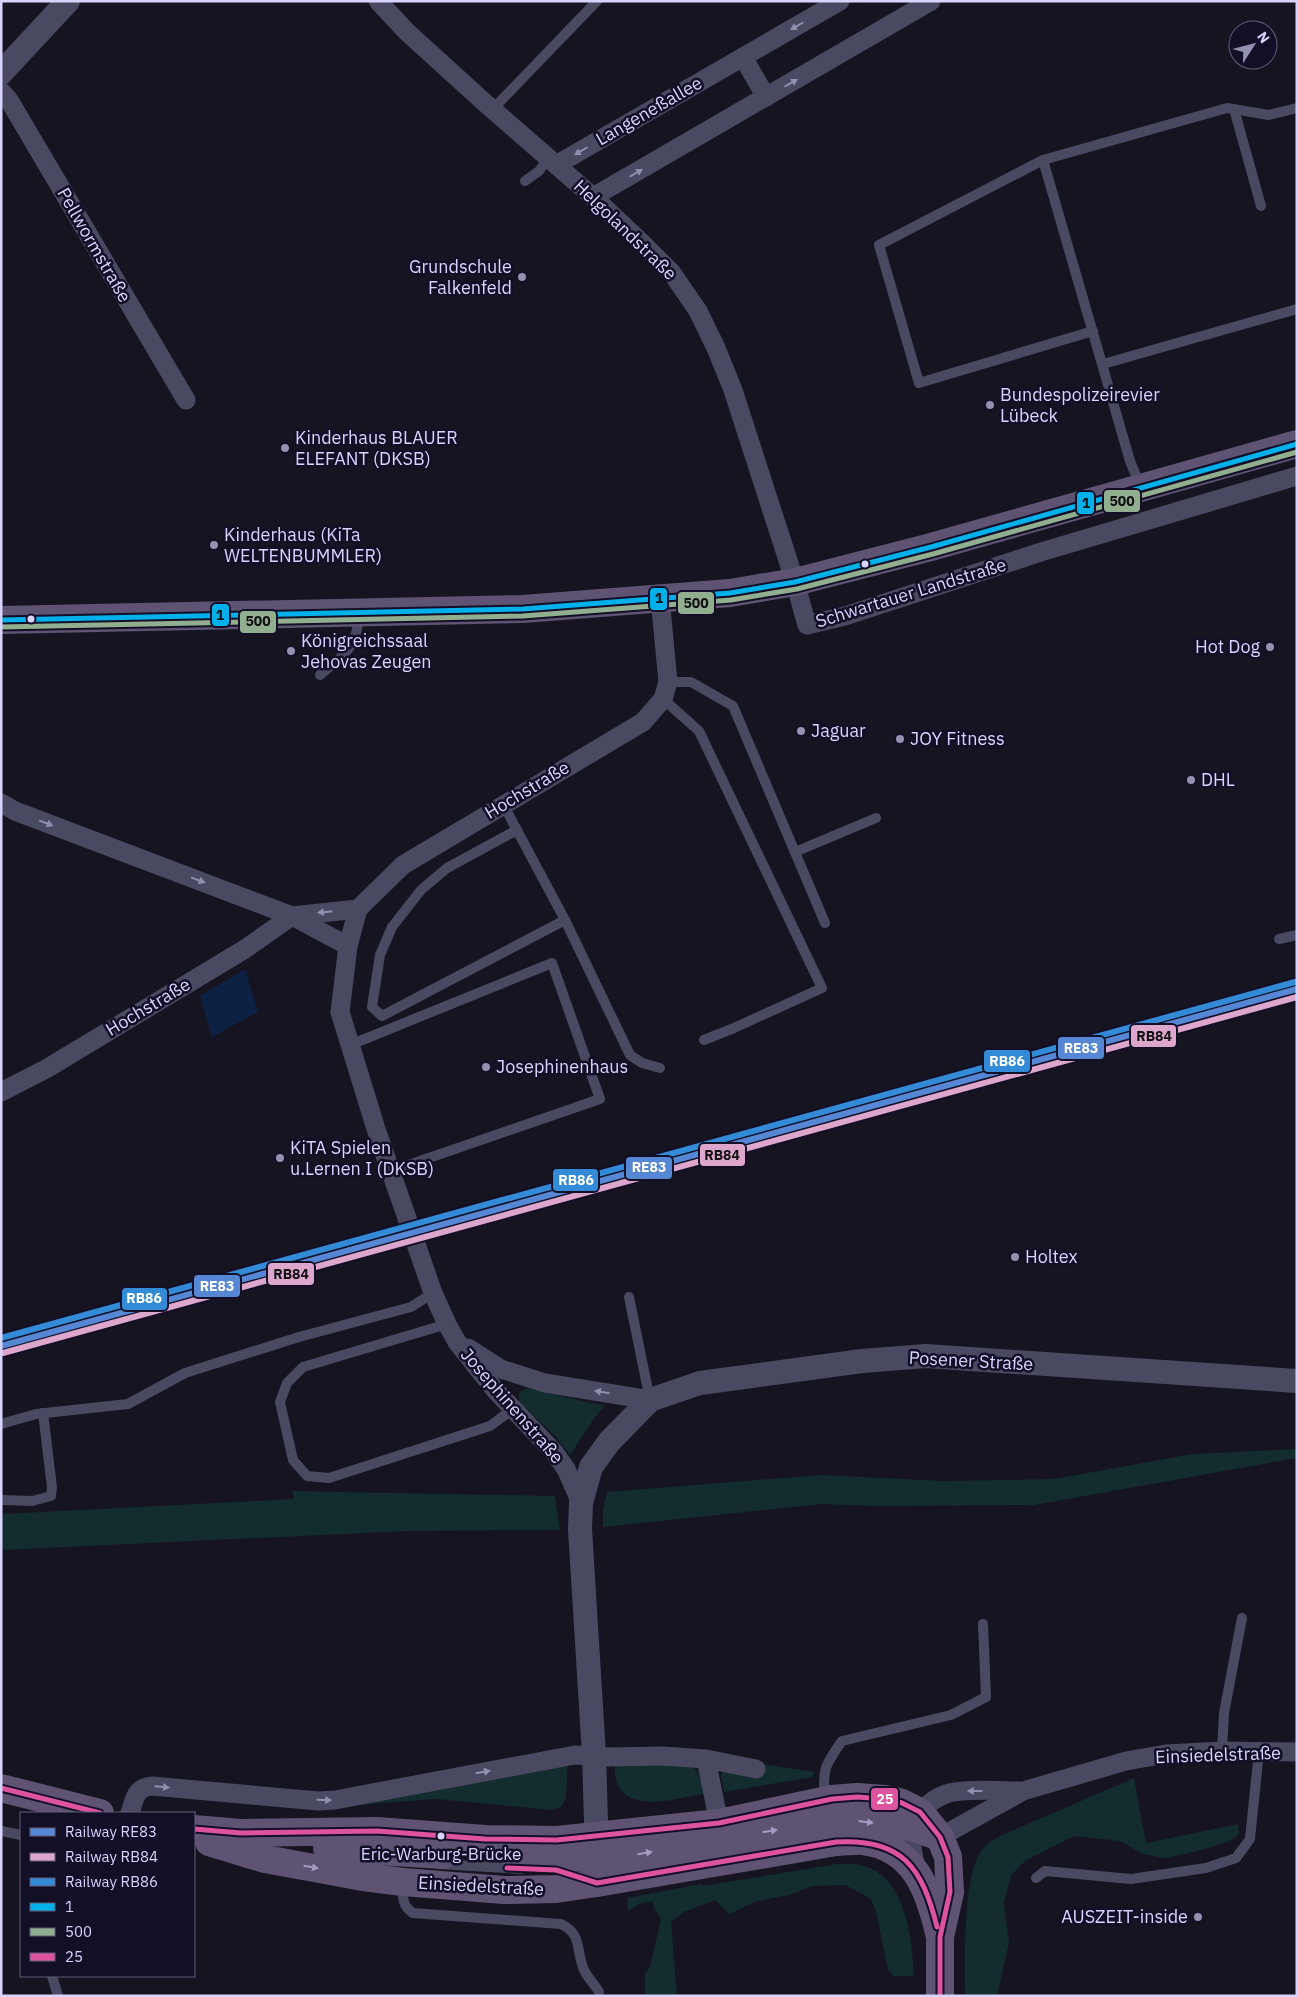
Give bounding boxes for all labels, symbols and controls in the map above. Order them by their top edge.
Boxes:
north arrow [1228,20,1278,70]
one-way arrow [791,21,804,30]
text: N [1253,28,1274,47]
street label: Langeneßallee [591,71,706,150]
one-way arrow [785,78,798,87]
one-way arrow [574,146,587,155]
one-way arrow [629,168,642,177]
street label: Helgolandstraße [569,175,682,285]
street label: Pellwormstraße [52,183,137,306]
place label: Grundschule Falkenfeld [409,255,512,299]
marker: Grundschule Falkenfeld [516,271,528,283]
place label: Bundespolizeirevier Lübeck [1000,383,1160,427]
marker: Bundespolizeirevier Lübeck [984,399,996,411]
place label: Kinderhaus BLAUER ELEFANT (DKSB) [295,426,458,470]
marker: Kinderhaus BLAUER ELEFANT (DKSB) [279,442,291,454]
line badge: 500 [1103,489,1141,513]
line badge: 1 [1076,491,1095,515]
text: 500 [1109,492,1135,510]
text: 1 [1082,494,1091,512]
place label: Kinderhaus (KiTa WELTENBUMMLER) [224,523,382,567]
marker: Kinderhaus (KiTa WELTENBUMMLER) [208,539,220,551]
street label: Schwartauer Landstraße [813,553,1009,633]
unlabelled marker [860,559,870,569]
line badge: 1 [649,587,668,611]
text: 1 [655,589,664,607]
line badge: 500 [677,591,715,615]
text: 500 [683,594,709,612]
line badge: 1 [211,603,230,627]
text: 1 [216,606,225,624]
line badge: 500 [239,610,277,634]
text: 500 [245,612,271,630]
unlabelled marker [26,614,36,624]
place label: Königreichssaal Jehovas Zeugen [301,629,432,673]
place label: Hot Dog [1195,635,1260,658]
marker: Hot Dog [1264,641,1276,653]
marker: Königreichssaal Jehovas Zeugen [285,645,297,657]
place label: Jaguar [811,719,866,742]
marker: Jaguar [795,725,807,737]
place label: JOY Fitness [910,727,1005,750]
marker: JOY Fitness [894,733,906,745]
street label: Hochstraße [480,755,573,824]
place label: DHL [1201,768,1235,791]
marker: DHL [1185,774,1197,786]
one-way arrow [39,819,53,827]
one-way arrow [191,876,206,884]
one-way arrow [317,908,333,916]
street label: Hochstraße [101,972,194,1041]
line badge: RB84 [1130,1024,1177,1048]
text: RB84 [1136,1027,1172,1045]
line badge: RE83 [1057,1036,1105,1060]
text: RE83 [1064,1039,1098,1057]
line badge: RB86 [983,1049,1031,1073]
text: RB86 [989,1052,1025,1070]
place label: Josephinenhaus [496,1055,628,1078]
marker: Josephinenhaus [480,1061,492,1073]
place label: KiTA Spielen u.Lernen I (DKSB) [290,1136,434,1180]
line badge: RB84 [699,1143,746,1167]
text: RB84 [704,1146,740,1164]
marker: KiTA Spielen u.Lernen I (DKSB) [274,1152,286,1164]
line badge: RE83 [625,1156,673,1180]
text: RE83 [632,1158,666,1176]
line badge: RB86 [552,1168,599,1192]
text: RB86 [558,1171,594,1189]
place label: Holtex [1025,1245,1078,1268]
marker: Holtex [1009,1251,1021,1263]
line badge: RB84 [267,1262,315,1286]
text: RB84 [273,1265,309,1283]
line badge: RE83 [193,1274,241,1298]
text: RE83 [200,1277,234,1295]
line badge: RB86 [121,1287,168,1311]
text: RB86 [126,1289,162,1307]
street label: Josephinenstraße [456,1343,569,1468]
street label: Posener Straße [908,1346,1034,1375]
one-way arrow [593,1388,609,1396]
street label: Einsiedelstraße [1155,1741,1282,1768]
one-way arrow [476,1767,492,1775]
one-way arrow [154,1783,170,1791]
line badge: 25 [870,1787,899,1811]
one-way arrow [966,1787,982,1795]
text: 25 [877,1790,893,1808]
one-way arrow [316,1796,332,1804]
legend [20,1812,195,1977]
one-way arrow [858,1818,874,1826]
text: Railway RE83 [65,1822,157,1841]
one-way arrow [762,1827,778,1835]
marker: Eric-Warburg-Brücke [436,1831,446,1841]
place label: Eric-Warburg-Brücke [361,1843,521,1865]
text: Railway RB84 [65,1847,158,1866]
one-way arrow [638,1848,654,1856]
one-way arrow [303,1863,319,1871]
street label: Einsiedelstraße [417,1871,545,1900]
text: Railway RB86 [65,1872,158,1891]
text: 1 [65,1897,74,1916]
place label: AUSZEIT-inside [1061,1905,1188,1928]
marker: AUSZEIT-inside [1192,1911,1204,1923]
text: 500 [65,1922,92,1941]
text: 25 [65,1947,83,1966]

